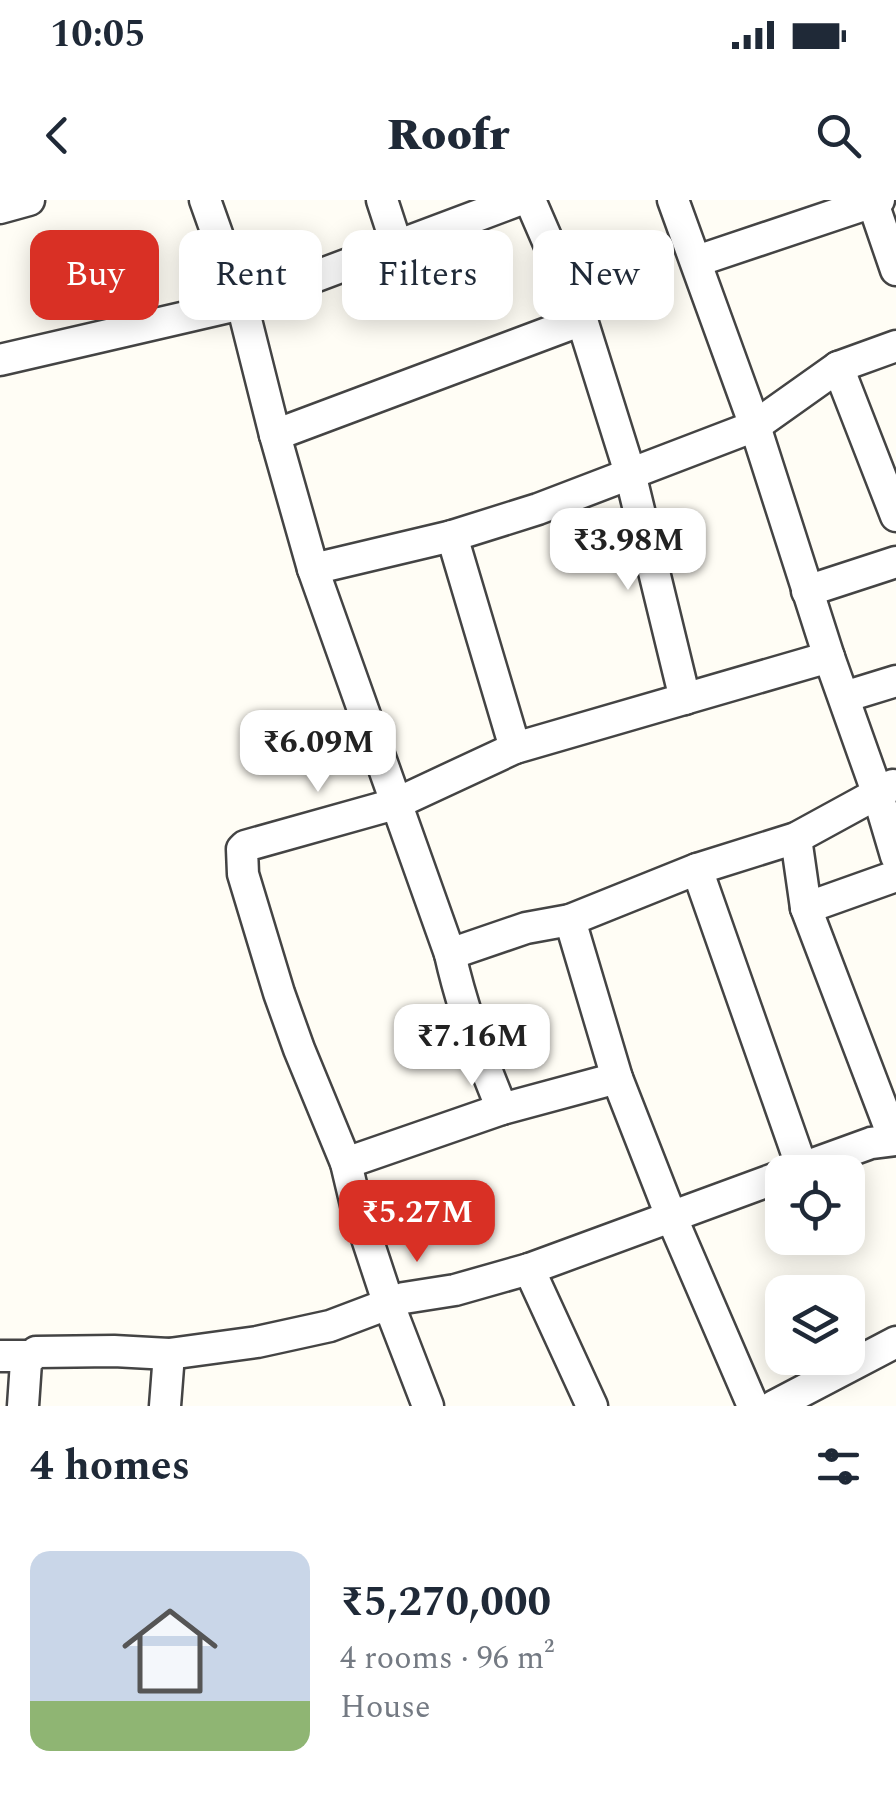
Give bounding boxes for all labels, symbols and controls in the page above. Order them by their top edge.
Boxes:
text: 10:05 [50,6,145,64]
text: Roofr [387,101,509,170]
icon: back [30,108,85,163]
icon: search [811,108,866,163]
chip: Buy [30,230,159,320]
chip: Rent [179,230,322,320]
chip: Filters [342,230,513,320]
chip: New [533,230,674,320]
pin: ₹3.98M [547,508,709,593]
text: ₹3.98M [572,516,684,565]
pin: ₹6.09M [237,710,399,795]
text: ₹6.09M [262,718,374,767]
pin: ₹7.16M [391,1004,553,1089]
text: ₹7.16M [416,1012,528,1061]
map controls [765,1155,865,1375]
button: locate [765,1155,865,1255]
pin: ₹5.27M [336,1180,498,1265]
text: ₹5.27M [361,1188,473,1237]
button: layers [765,1275,865,1375]
text: 4 homes [30,1435,190,1498]
icon: filters [811,1439,866,1494]
text: ₹5,270,000 [340,1571,551,1634]
icon: home [110,1591,230,1711]
text: 4 rooms · 96 m² [340,1634,554,1683]
text: House [340,1683,430,1732]

